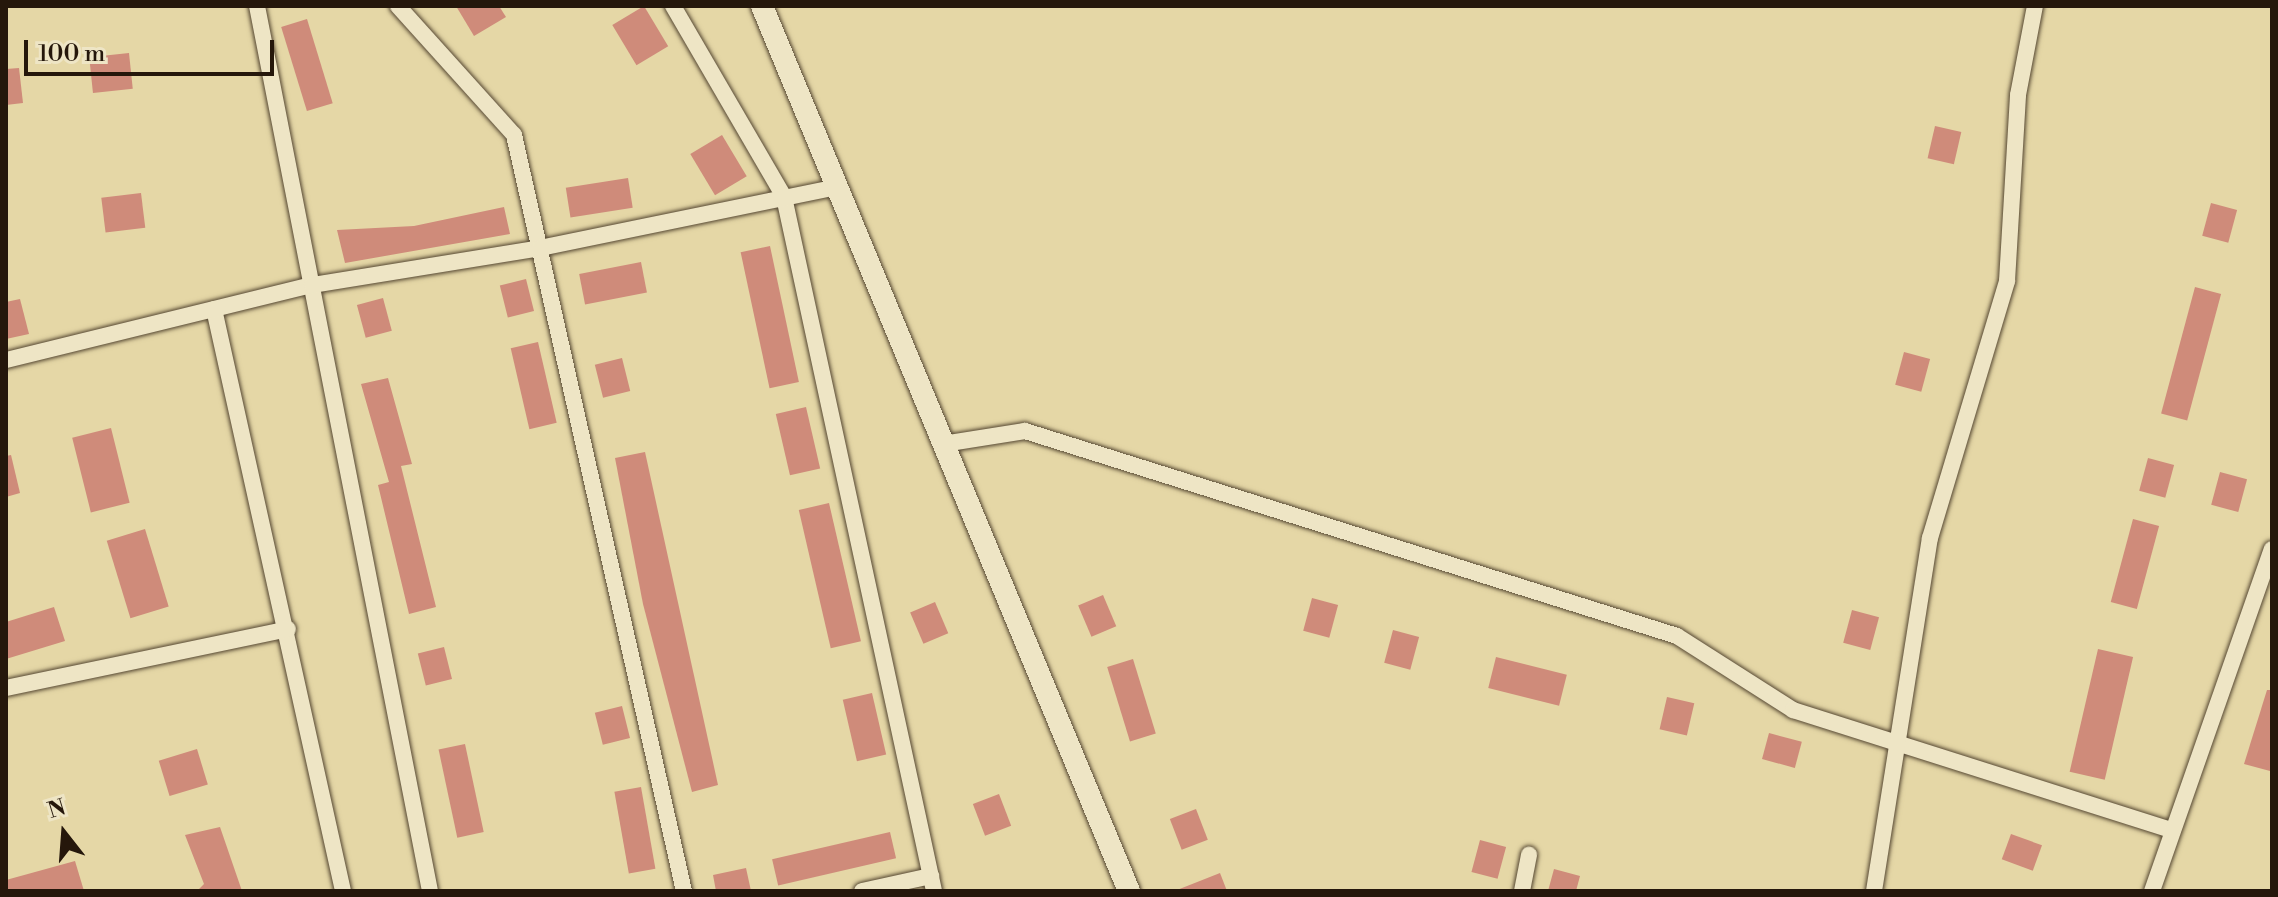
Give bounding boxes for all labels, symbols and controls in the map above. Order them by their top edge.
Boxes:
scale bar [28,24,278,74]
text: 100 m [38,39,105,69]
north arrow [24,793,104,873]
text: N [45,794,69,825]

